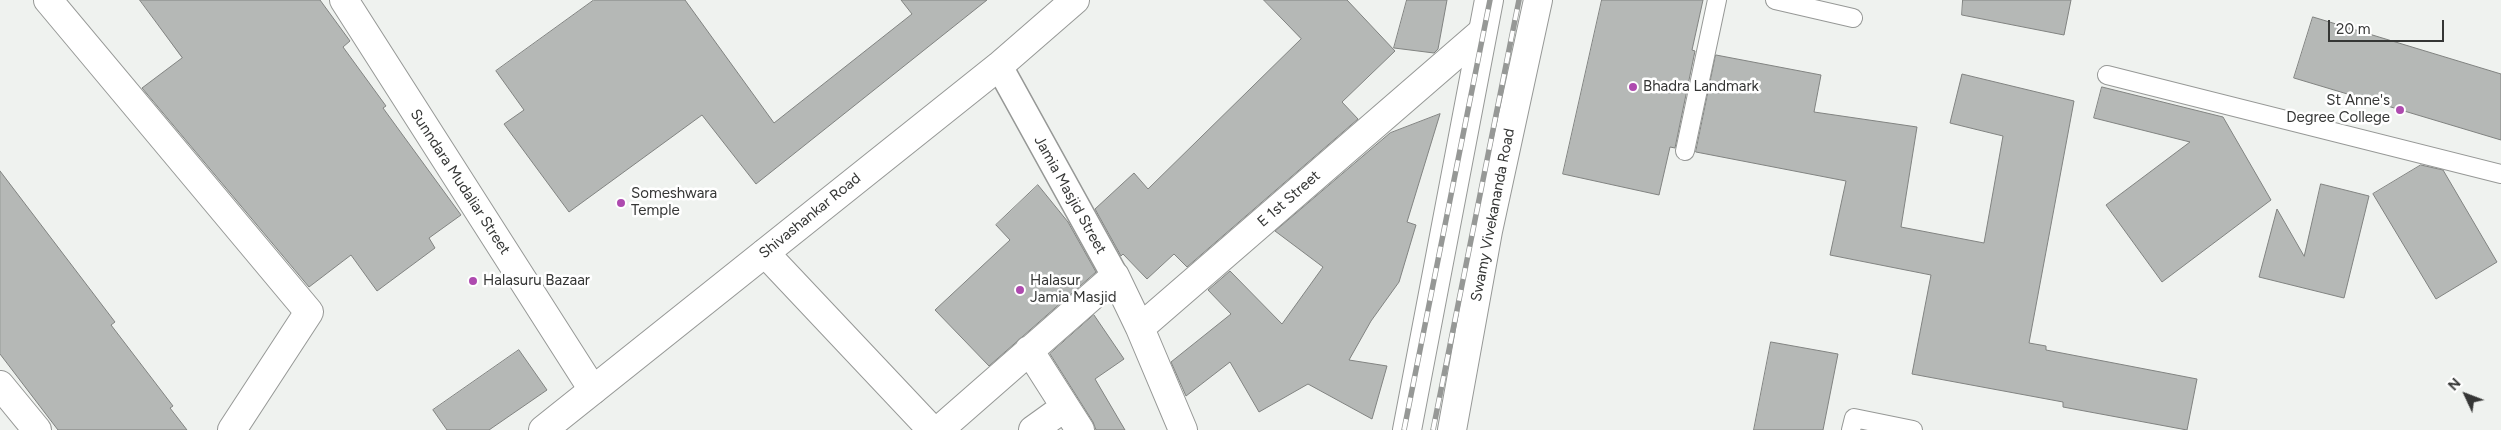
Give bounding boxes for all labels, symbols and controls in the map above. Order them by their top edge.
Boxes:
scale bar [2331,10,2447,42]
text: 20 m [2336,20,2370,38]
place label: Bhadra Landmark [1643,78,1759,96]
marker: Bhadra Landmark [1627,81,1639,93]
place label: St Anne's Degree College [2286,92,2390,127]
marker: St Anne's Degree College [2394,104,2406,116]
street label: Sunndara Mudaliar Street [406,106,514,258]
street label: Swamy Vivekananda Road [1467,127,1519,303]
street label: Jamia Masjid Street [1030,133,1110,257]
street label: E 1st Street [1254,167,1324,231]
street label: Shivashankar Road [755,169,865,263]
place label: Someshwara Temple [631,185,717,220]
marker: Someshwara Temple [615,197,627,209]
place label: Halasuru Bazaar [483,272,590,290]
place label: Halasur Jamia Masjid [1030,272,1117,307]
marker: Halasuru Bazaar [467,275,479,287]
marker: Halasur Jamia Masjid [1014,284,1026,296]
north arrow [2441,370,2491,420]
text: N [2445,375,2465,394]

